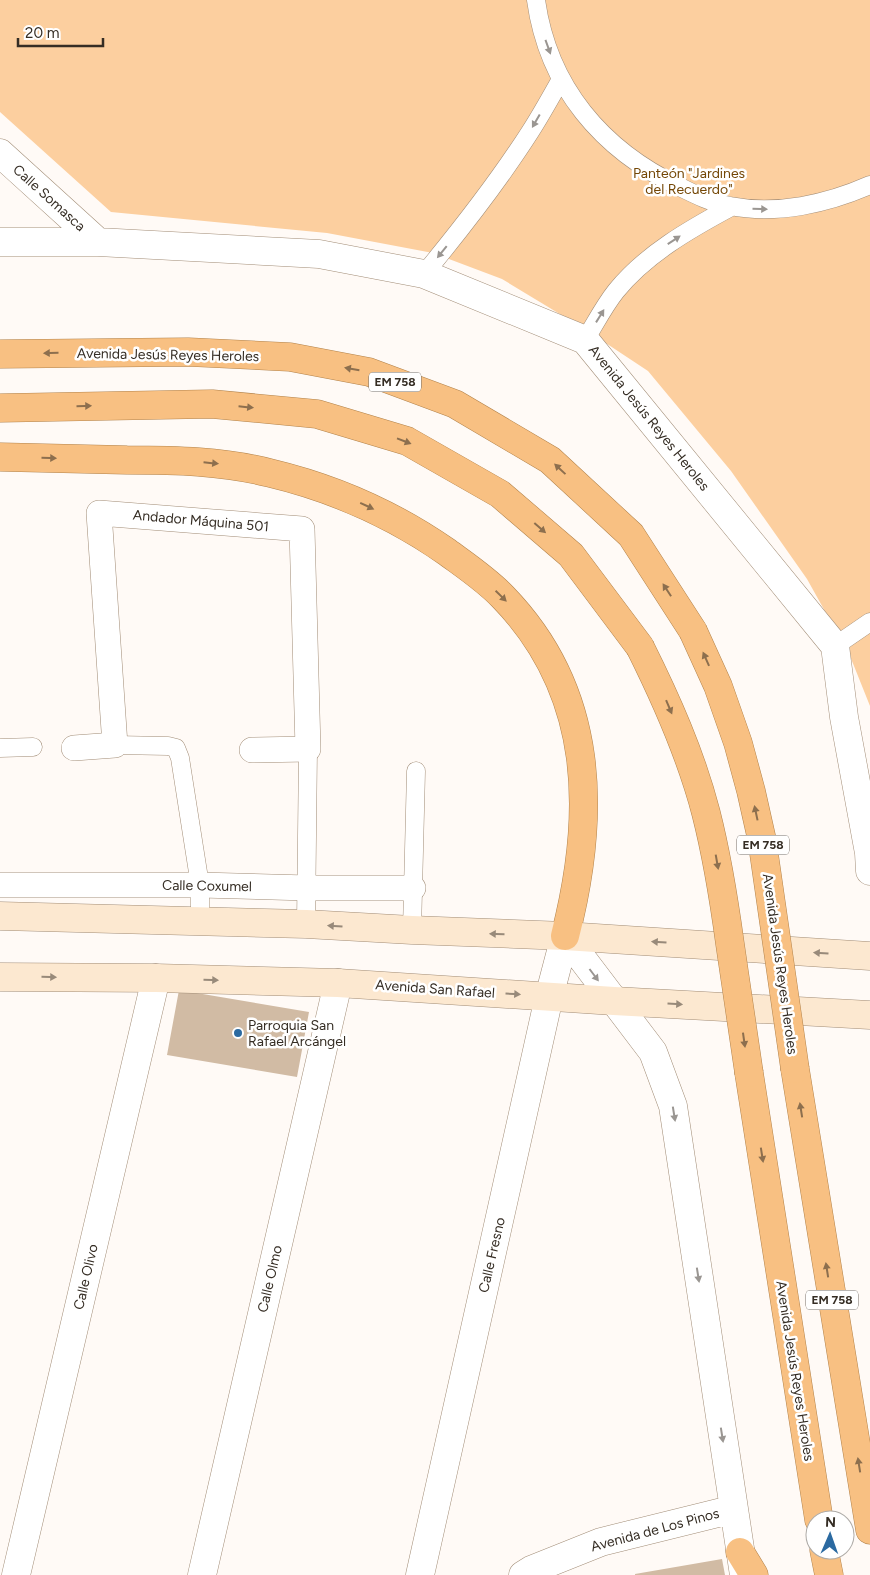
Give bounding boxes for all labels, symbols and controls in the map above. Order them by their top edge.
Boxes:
scale bar [18,15,102,47]
text: 20 m [25,24,59,42]
one-way arrow [545,40,552,55]
one-way arrow [532,115,541,128]
street label: Calle Somasca [9,161,89,235]
park label: Panteón "Jardines del Recuerdo" [633,165,745,198]
one-way arrow [752,205,768,213]
one-way arrow [667,236,681,245]
one-way arrow [436,245,447,258]
one-way arrow [595,309,605,322]
street label: Avenida Jesús Reyes Heroles [585,342,713,494]
street label: Avenida Jesús Reyes Heroles [77,345,259,365]
one-way arrow [43,349,59,357]
one-way arrow [344,364,360,372]
road number: EM 758 [369,372,421,392]
one-way arrow [76,402,92,410]
one-way arrow [238,403,254,411]
one-way arrow [397,437,411,445]
one-way arrow [41,454,57,462]
one-way arrow [203,459,219,467]
one-way arrow [554,463,566,475]
one-way arrow [360,503,374,511]
street label: Andador Máquina 501 [132,507,270,535]
one-way arrow [533,523,546,534]
one-way arrow [662,583,672,596]
one-way arrow [495,590,507,602]
one-way arrow [702,652,710,666]
one-way arrow [665,700,673,714]
one-way arrow [752,806,760,821]
road number: EM 758 [737,836,789,854]
one-way arrow [713,854,721,870]
street label: Avenida Jesús Reyes Heroles [759,872,801,1056]
street label: Calle Coxumel [162,877,252,895]
one-way arrow [326,921,342,929]
one-way arrow [489,929,505,937]
one-way arrow [651,938,667,946]
one-way arrow [813,948,829,956]
one-way arrow [589,968,600,981]
one-way arrow [41,973,57,981]
one-way arrow [203,976,219,984]
street label: Avenida San Rafael [375,976,495,1002]
one-way arrow [506,991,522,999]
one-way arrow [668,1001,684,1009]
place label: Parroquia San Rafael Arcángel [248,1017,346,1050]
marker: Parroquia San Rafael Arcángel [232,1027,244,1039]
one-way arrow [740,1032,748,1048]
one-way arrow [797,1101,805,1117]
one-way arrow [671,1106,679,1122]
one-way arrow [758,1148,766,1164]
street label: Calle Fresno [475,1216,509,1294]
street label: Calle Olivo [70,1242,102,1312]
street label: Calle Olmo [254,1244,286,1314]
one-way arrow [823,1262,831,1278]
one-way arrow [695,1267,703,1283]
street label: Avenida Jesús Reyes Heroles [772,1280,818,1462]
road number: EM 758 [806,1290,858,1310]
one-way arrow [719,1428,727,1444]
one-way arrow [855,1457,863,1473]
street label: Avenida de Los Pinos [589,1505,721,1555]
north arrow [805,1510,855,1560]
text: N [825,1514,836,1531]

